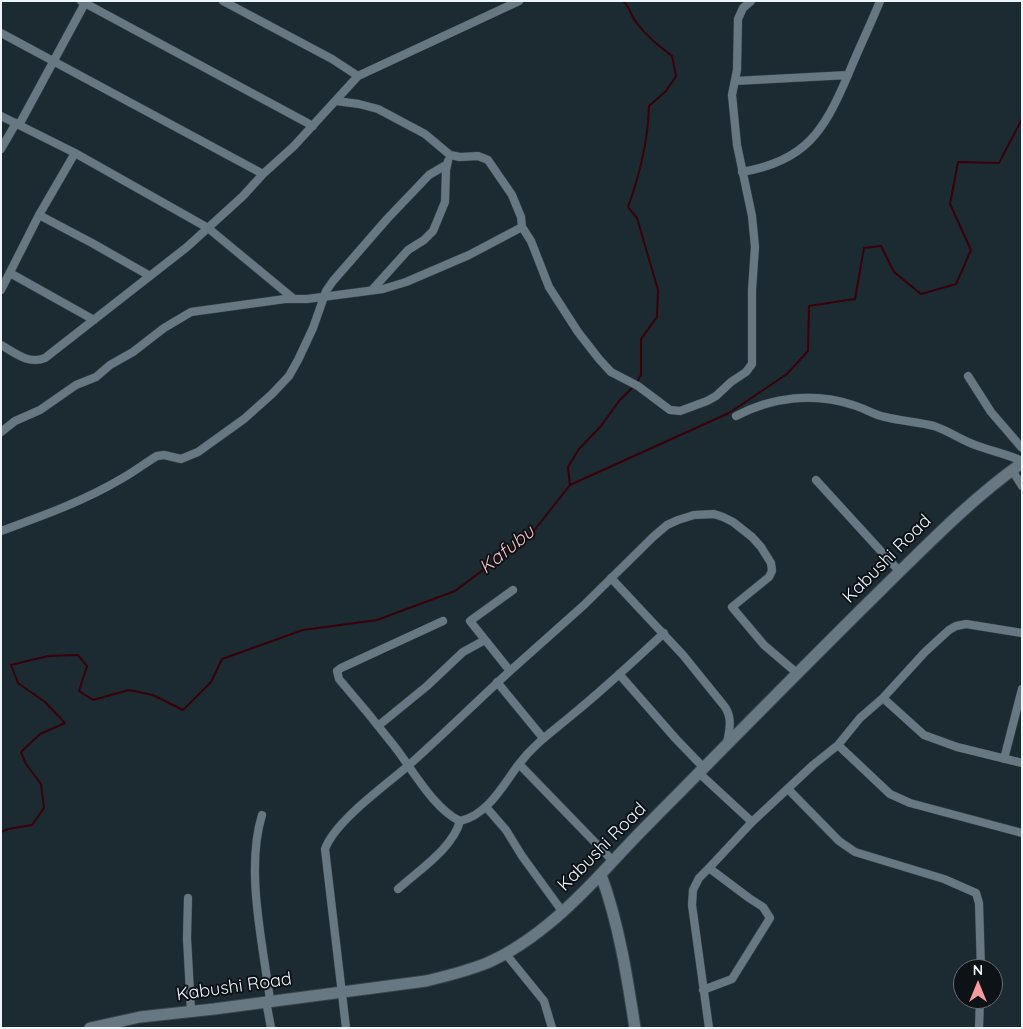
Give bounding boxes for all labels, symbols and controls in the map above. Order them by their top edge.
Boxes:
street label: Kabushi Road [838,510,936,608]
water label: Kafubu [475,521,539,579]
street label: Kabushi Road [553,798,651,896]
north arrow [953,959,1003,1009]
text: N [973,961,983,979]
street label: Kabushi Road [175,968,293,1006]

